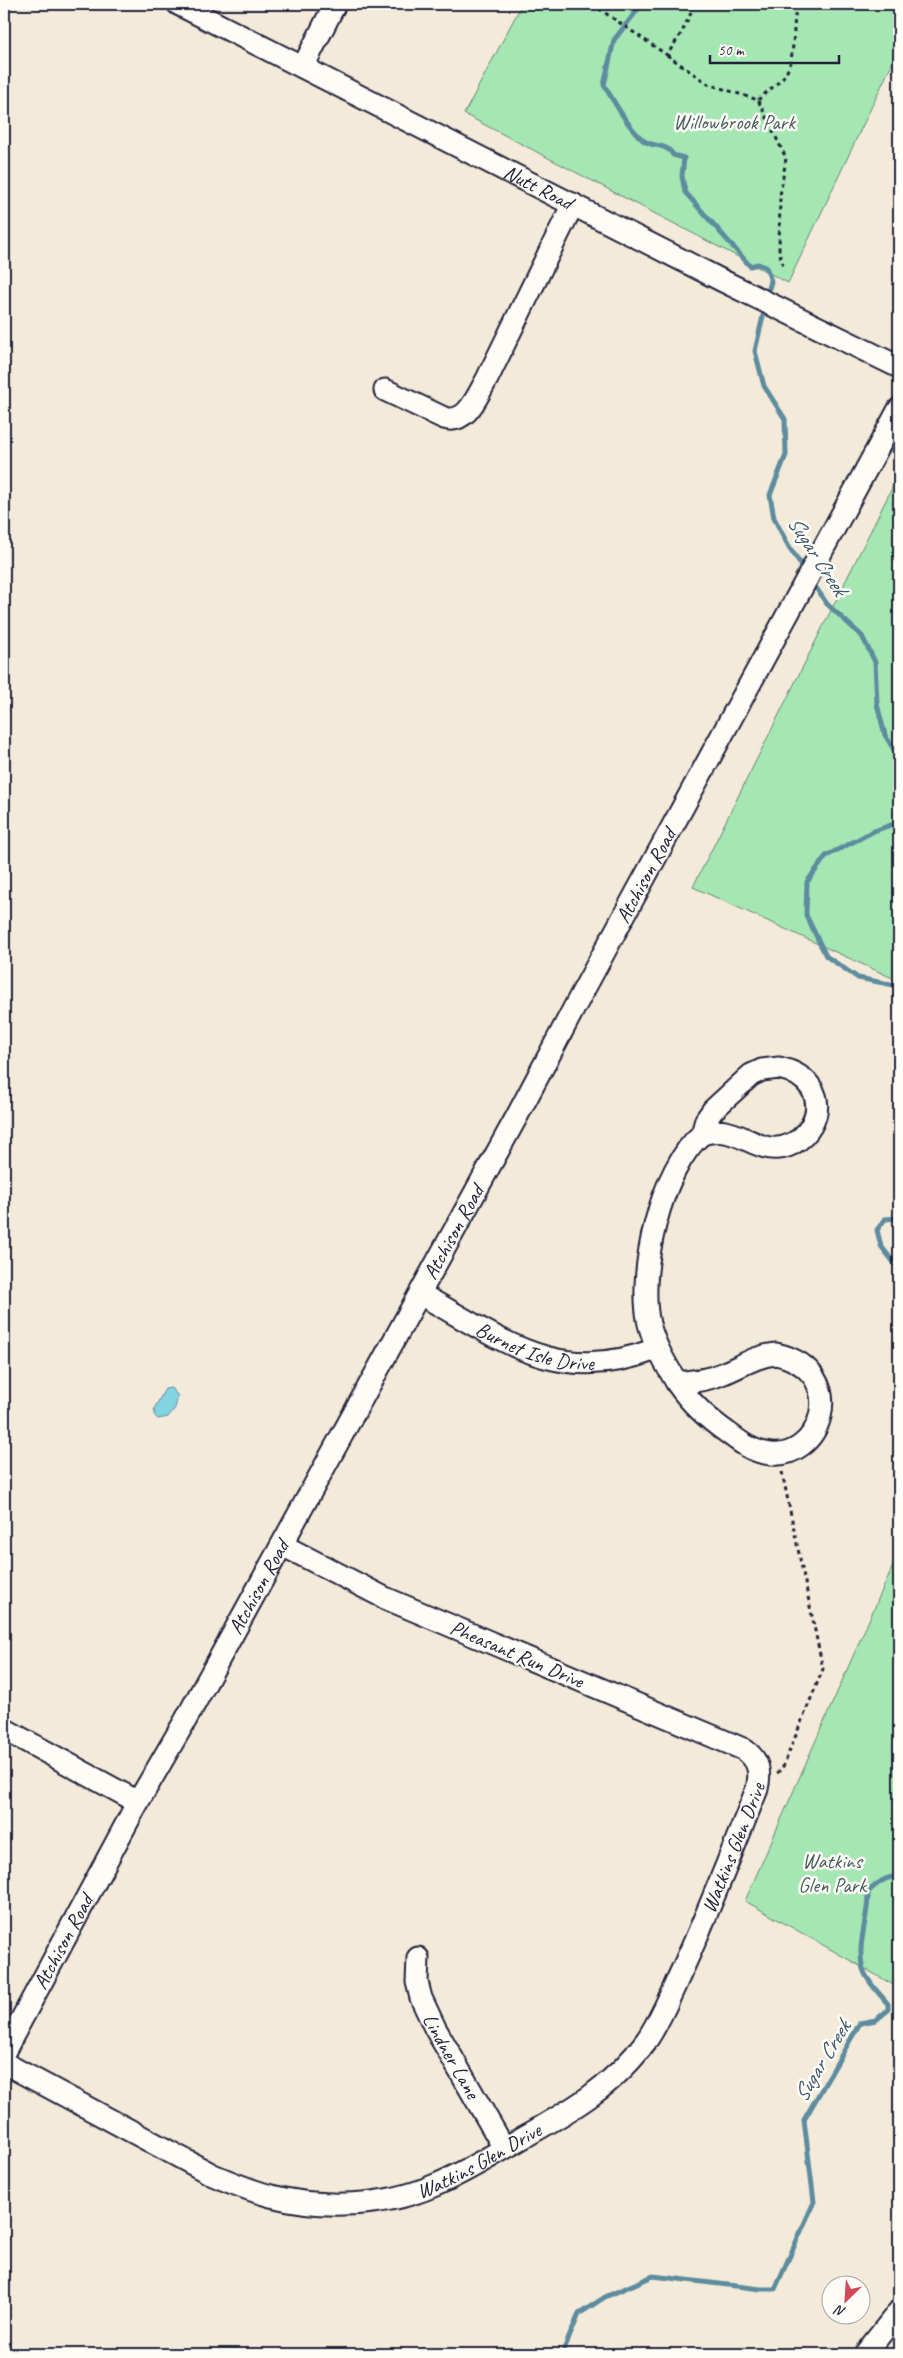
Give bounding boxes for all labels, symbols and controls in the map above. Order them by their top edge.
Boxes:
scale bar [710,32,839,64]
text: 50 m [718,41,745,60]
park label: Willowbrook Park [673,109,796,135]
street label: Nutt Road [499,159,580,217]
water label: Sugar Creek [781,511,855,604]
street label: Atchison Road [610,822,683,927]
street label: Atchison Road [417,1178,491,1284]
street label: Burnet Isle Drive [471,1316,595,1376]
street label: Atchison Road [222,1533,296,1639]
street label: Pheasant Run Drive [446,1614,589,1694]
street label: Watkins Glen Drive [696,1780,771,1917]
park label: Watkins Glen Park [798,1848,868,1898]
street label: Atchison Road [27,1888,100,1994]
street label: Lindner Lane [417,2009,487,2105]
water label: Sugar Creek [787,2013,859,2107]
street label: Watkins Glen Drive [413,2117,547,2204]
north arrow [820,2276,870,2326]
text: N [831,2301,848,2321]

